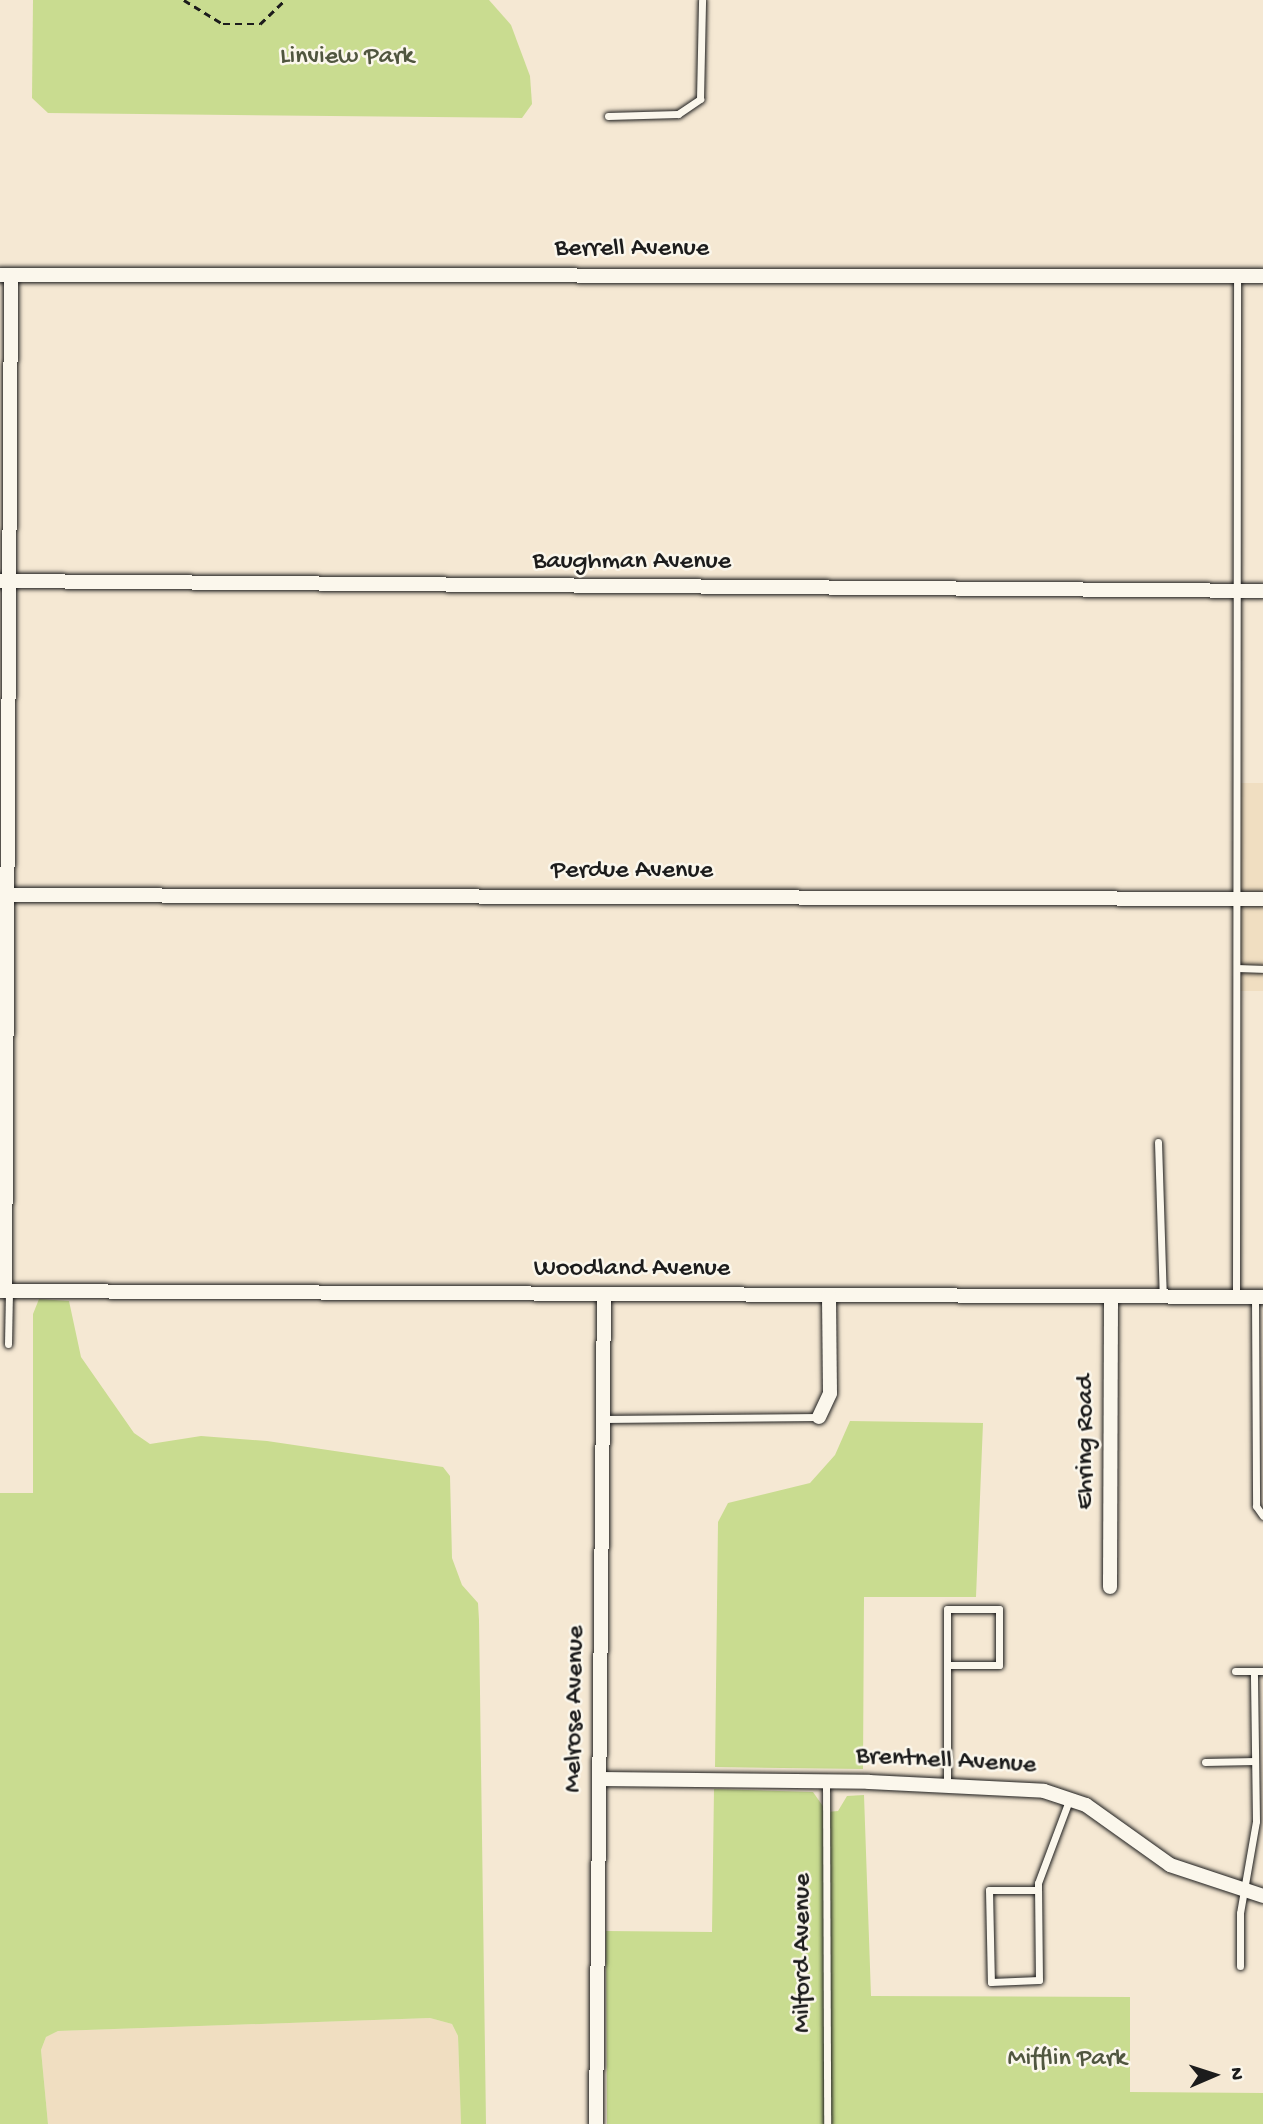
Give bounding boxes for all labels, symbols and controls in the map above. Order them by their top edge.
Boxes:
park label: Linview Park [280,42,414,74]
street label: Berrell Avenue [555,234,709,266]
street label: Baughman Avenue [533,547,731,579]
street label: Perdue Avenue [551,856,713,888]
street label: Woodland Avenue [534,1254,730,1286]
street label: Ehring Road [1071,1374,1103,1510]
street label: Melrose Avenue [559,1625,593,1793]
street label: Brentnell Avenue [855,1742,1037,1782]
street label: Milford Avenue [788,1873,820,2033]
north arrow [1179,2040,1249,2110]
park label: Mifflin Park [1007,2044,1127,2076]
text: N [1224,2067,1247,2081]

